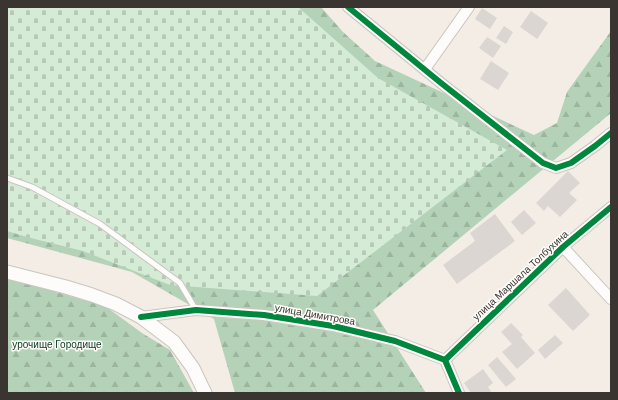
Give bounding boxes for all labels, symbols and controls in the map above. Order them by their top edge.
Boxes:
street label: улица Маршала Толбухина [470,228,571,322]
street label: улица Димитрова [274,302,356,327]
park label: урочище Городище [12,339,102,350]

